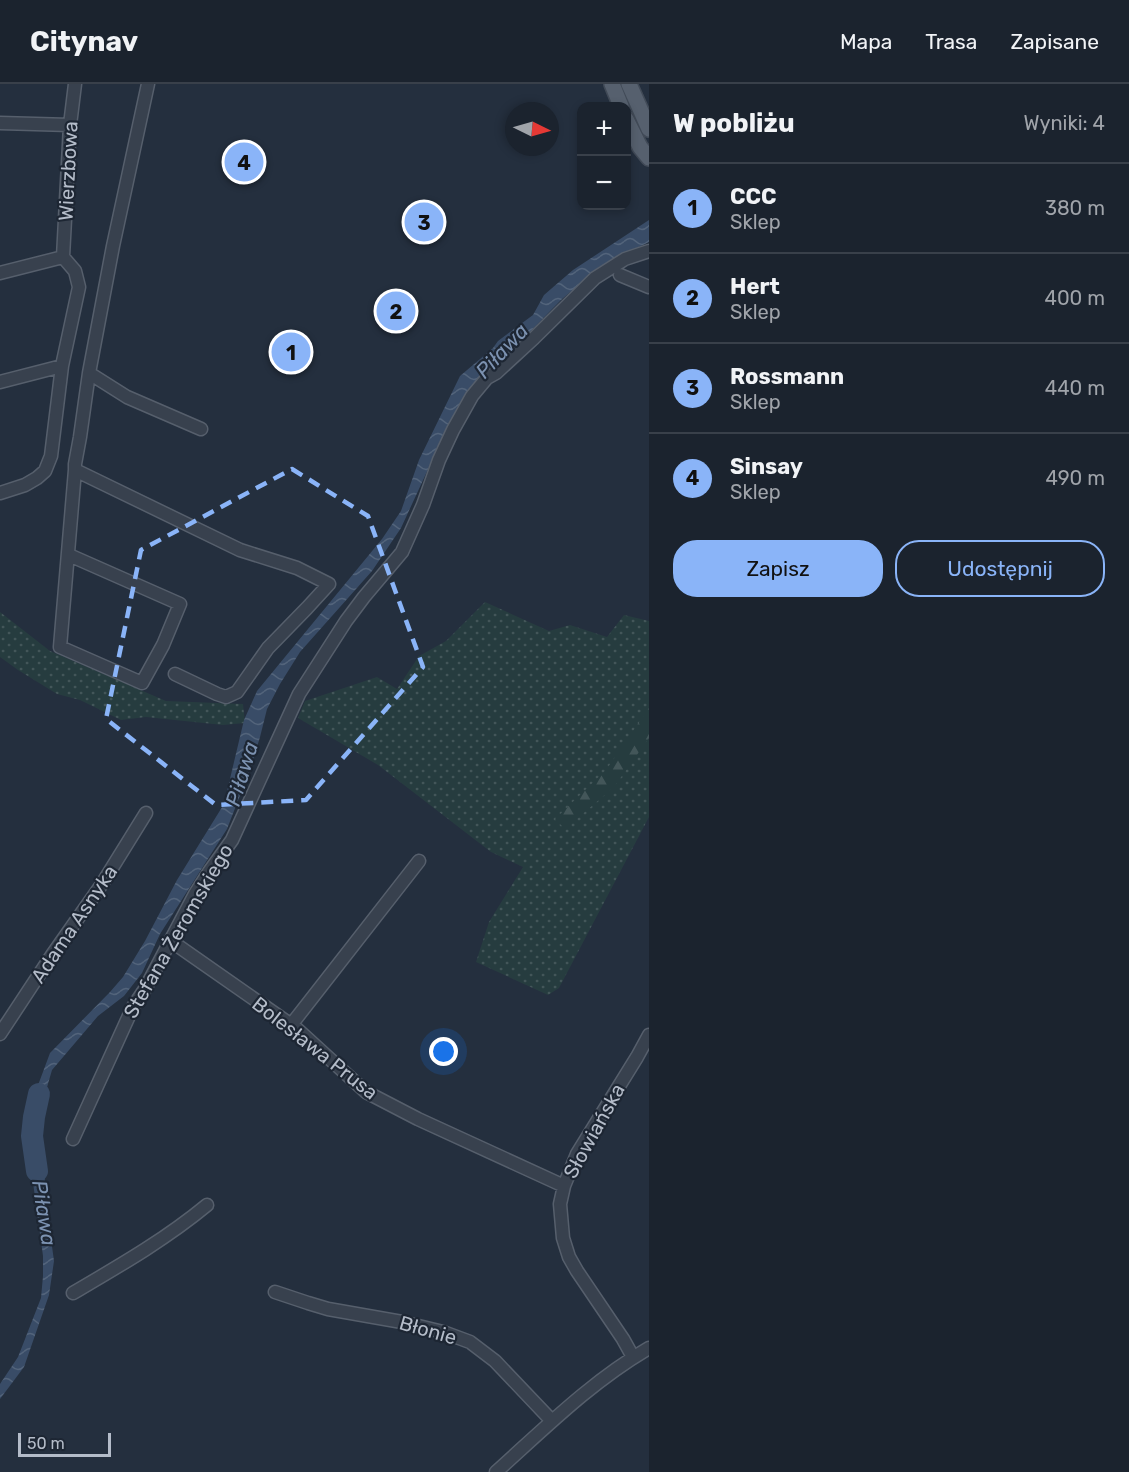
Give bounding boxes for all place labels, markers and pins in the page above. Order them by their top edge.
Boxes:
pin: 4 [224,140,264,184]
pin: 3 [404,200,444,244]
pin: 2 [376,288,416,334]
pin: 1 [272,330,310,374]

